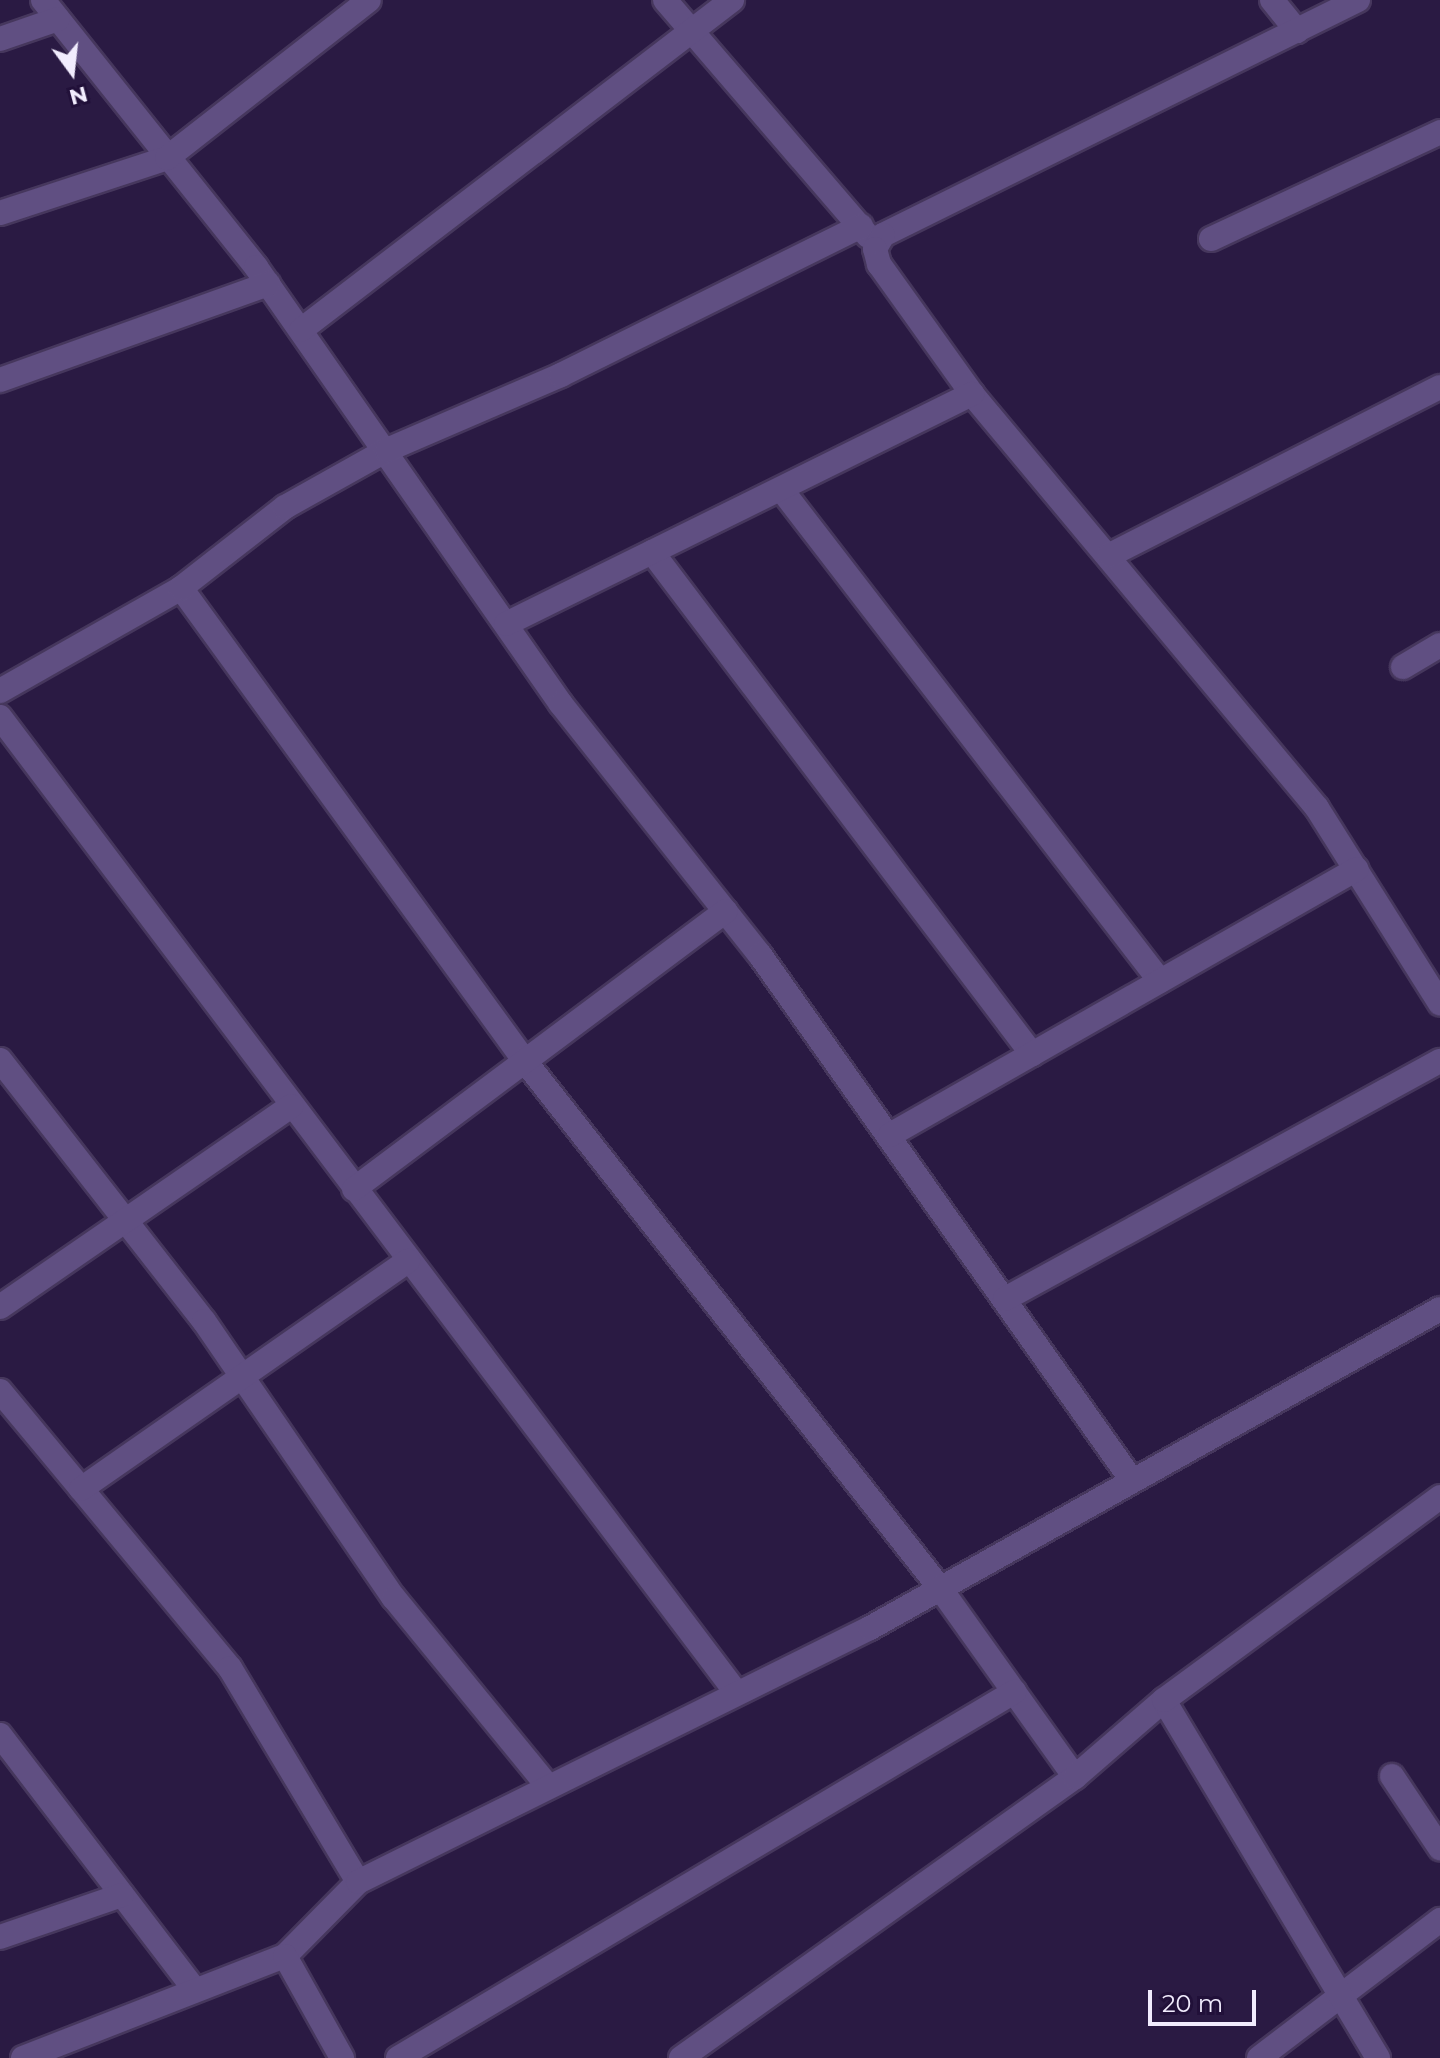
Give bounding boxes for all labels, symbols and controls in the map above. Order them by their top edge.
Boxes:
north arrow [32,32,112,112]
text: N [66,80,90,111]
scale bar [1152,1974,1260,2024]
text: 20 m [1162,1989,1223,2018]

